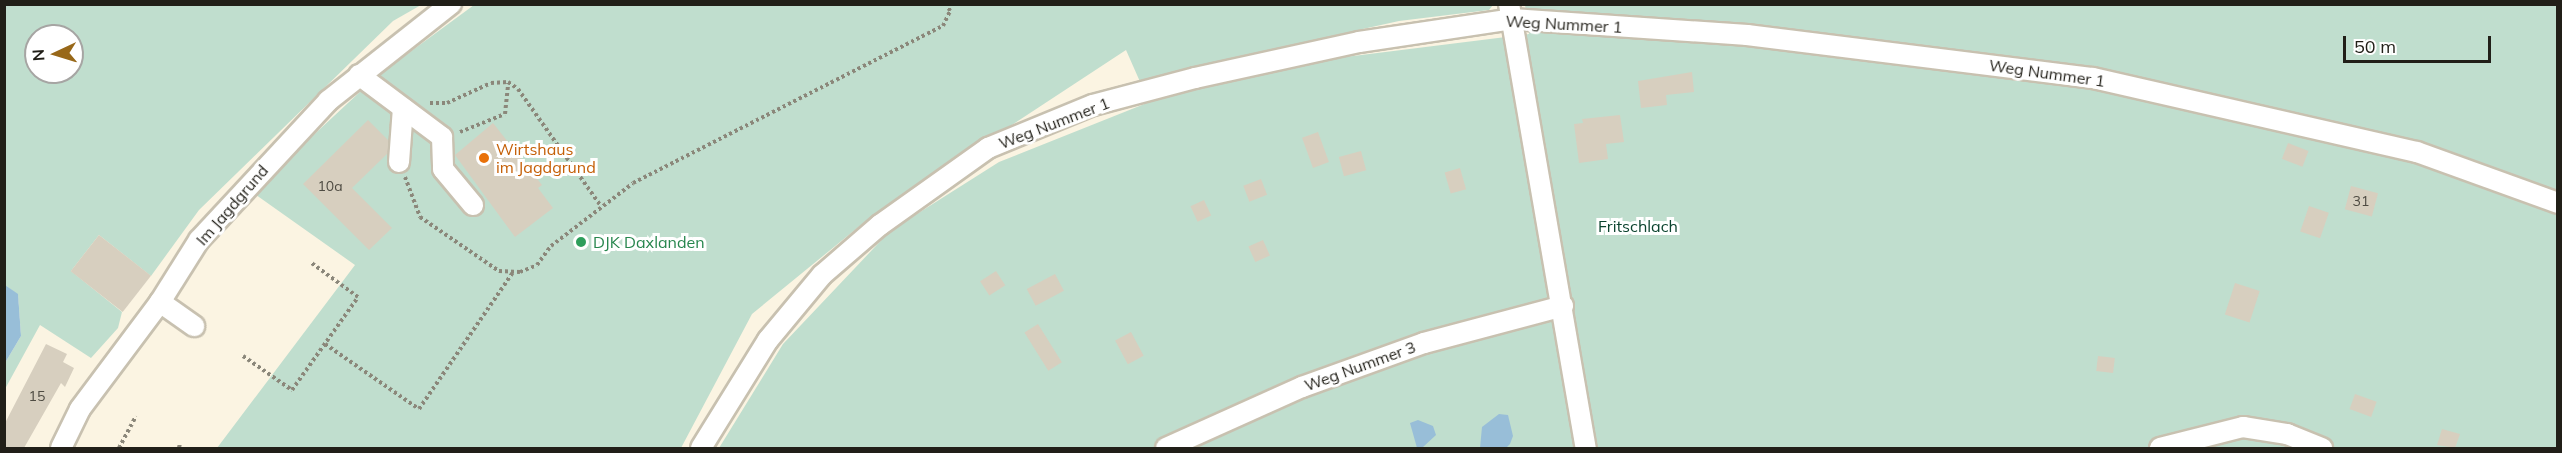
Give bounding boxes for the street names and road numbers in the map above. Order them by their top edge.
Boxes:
street label: Weg Nummer 1 [1505,11,1623,37]
street label: Weg Nummer 1 [1988,55,2106,91]
street label: Weg Nummer 1 [996,93,1112,153]
street label: Im Jagdgrund [192,161,272,249]
street label: Weg Nummer 3 [1302,337,1418,395]

